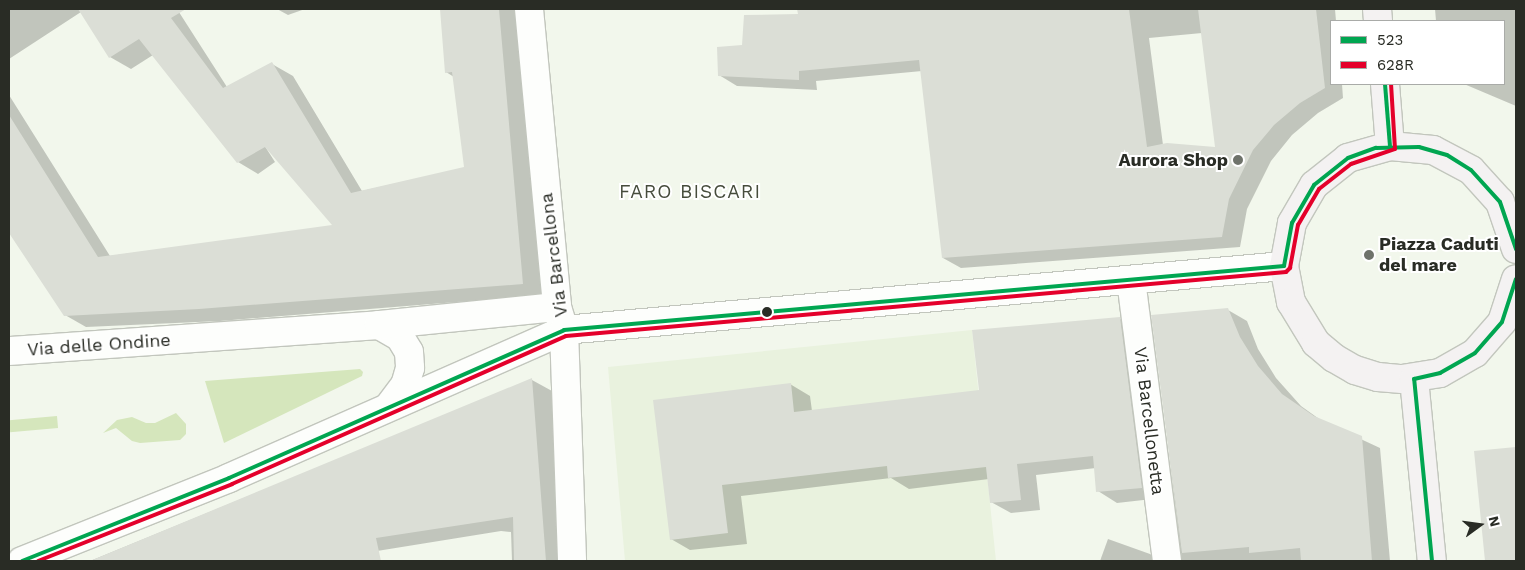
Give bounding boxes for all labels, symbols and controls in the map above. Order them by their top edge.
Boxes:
legend [1330,20,1505,85]
text: 523 [1377,31,1403,49]
text: 628R [1377,56,1414,74]
place label: Aurora Shop [1118,149,1228,171]
marker: Aurora Shop [1232,154,1244,166]
district label: FARO BISCARI [617,181,763,203]
street label: Via Barcellona [536,191,572,319]
place label: Piazza Caduti del mare [1379,234,1499,276]
marker: Piazza Caduti del mare [1363,249,1375,261]
unlabelled marker [762,307,772,317]
street label: Via delle Ondine [26,329,172,361]
street label: Via Barcellonetta [1129,346,1169,496]
north arrow [1455,500,1505,550]
text: N [1486,514,1504,528]

